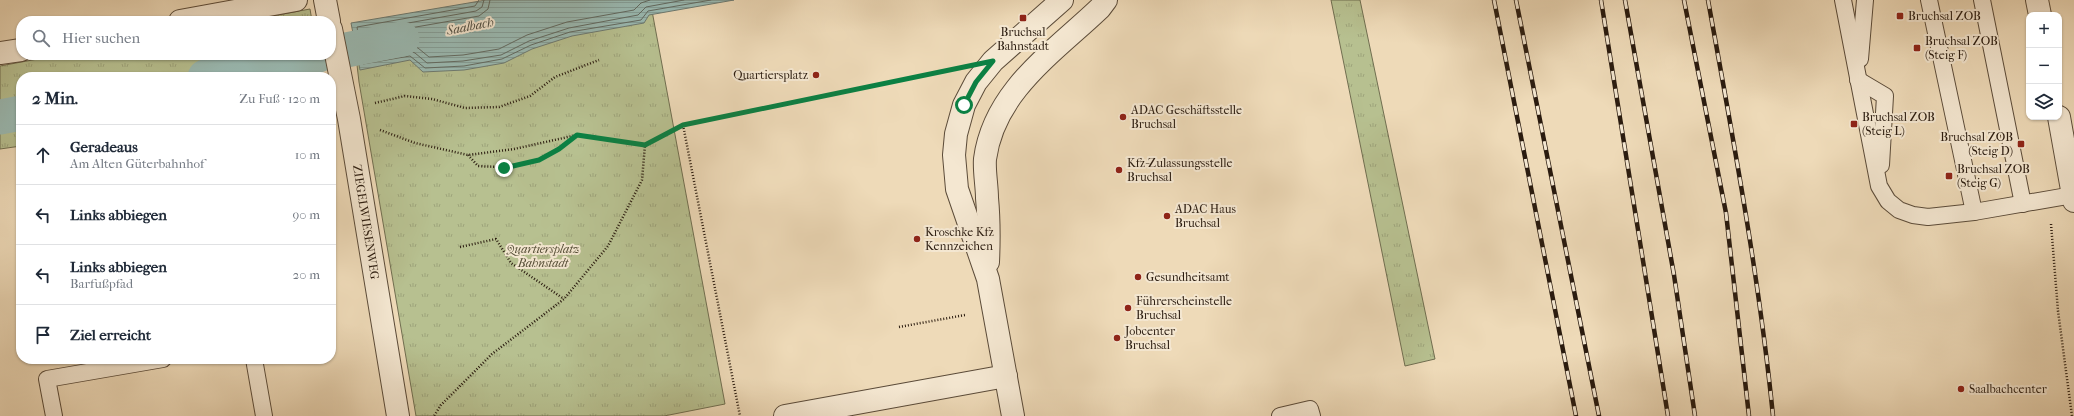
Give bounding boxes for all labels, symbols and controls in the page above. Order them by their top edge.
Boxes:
place label: Bruchsal ZOB [1908,9,1981,23]
marker: Bruchsal ZOB [1895,11,1905,21]
map controls [2026,12,2062,120]
button: + [2026,12,2062,48]
marker: Bruchsal Bahnstadt [1018,13,1028,23]
water label: Saalbach [444,14,495,38]
search box [16,16,336,60]
place label: Bruchsal Bahnstadt [997,25,1050,53]
icon: search [30,27,52,49]
text: Hier suchen [62,29,140,47]
place label: Bruchsal ZOB (Steig F) [1925,34,1998,62]
marker: Bruchsal ZOB (Steig F) [1912,43,1922,53]
button: − [2026,48,2062,84]
place label: Quartiersplatz [733,68,809,82]
marker: Quartiersplatz [811,70,821,80]
button: layers [2026,84,2062,120]
text: 2 Min. [32,88,78,108]
text: Zu Fuß · 120 m [239,91,320,106]
route start [955,96,973,114]
place label: ADAC Geschäftsstelle Bruchsal [1130,103,1242,131]
place label: Bruchsal ZOB (Steig L) [1862,110,1935,138]
marker: ADAC Geschäftsstelle Bruchsal [1118,112,1128,122]
marker: Bruchsal ZOB (Steig L) [1849,119,1859,129]
place label: Bruchsal ZOB (Steig D) [1940,130,2013,158]
text: Geradeaus [70,138,138,156]
marker: Bruchsal ZOB (Steig D) [2016,139,2026,149]
icon: ahead [32,144,54,166]
text: 10 m [295,147,320,162]
text: Am Alten Güterbahnhof [70,156,204,171]
place label: Kfz-Zulassungsstelle Bruchsal [1127,156,1232,184]
route end [495,159,513,177]
place label: Bruchsal ZOB (Steig G) [1957,162,2030,190]
street label: ZIEGELWIESENWEG [350,164,382,281]
marker: Kfz-Zulassungsstelle Bruchsal [1114,165,1124,175]
marker: Bruchsal ZOB (Steig G) [1944,171,1954,181]
place label: ADAC Haus Bruchsal [1174,202,1237,230]
icon: left [32,204,54,226]
text: Links abbiegen [70,206,167,224]
text: 90 m [292,207,320,222]
marker: ADAC Haus Bruchsal [1162,211,1172,221]
place label: Kroschke Kfz Kennzeichen [925,225,994,253]
marker: Kroschke Kfz Kennzeichen [912,234,922,244]
park label: Quartiersplatz Bahnstadt [506,242,579,270]
text: Links abbiegen [70,258,167,276]
icon: left [32,264,54,286]
text: 20 m [293,267,320,282]
place label: Gesundheitsamt [1146,270,1230,284]
marker: Gesundheitsamt [1133,272,1143,282]
text: Barfußpfad [70,276,133,291]
place label: Führerscheinstelle Bruchsal [1136,294,1232,322]
marker: Führerscheinstelle Bruchsal [1123,303,1133,313]
icon: arrive [32,324,54,346]
place label: Jobcenter Bruchsal [1124,324,1176,352]
text: Ziel erreicht [70,326,151,344]
marker: Jobcenter Bruchsal [1112,333,1122,343]
place label: Saalbachcenter [1969,382,2048,396]
marker: Saalbachcenter [1956,384,1966,394]

